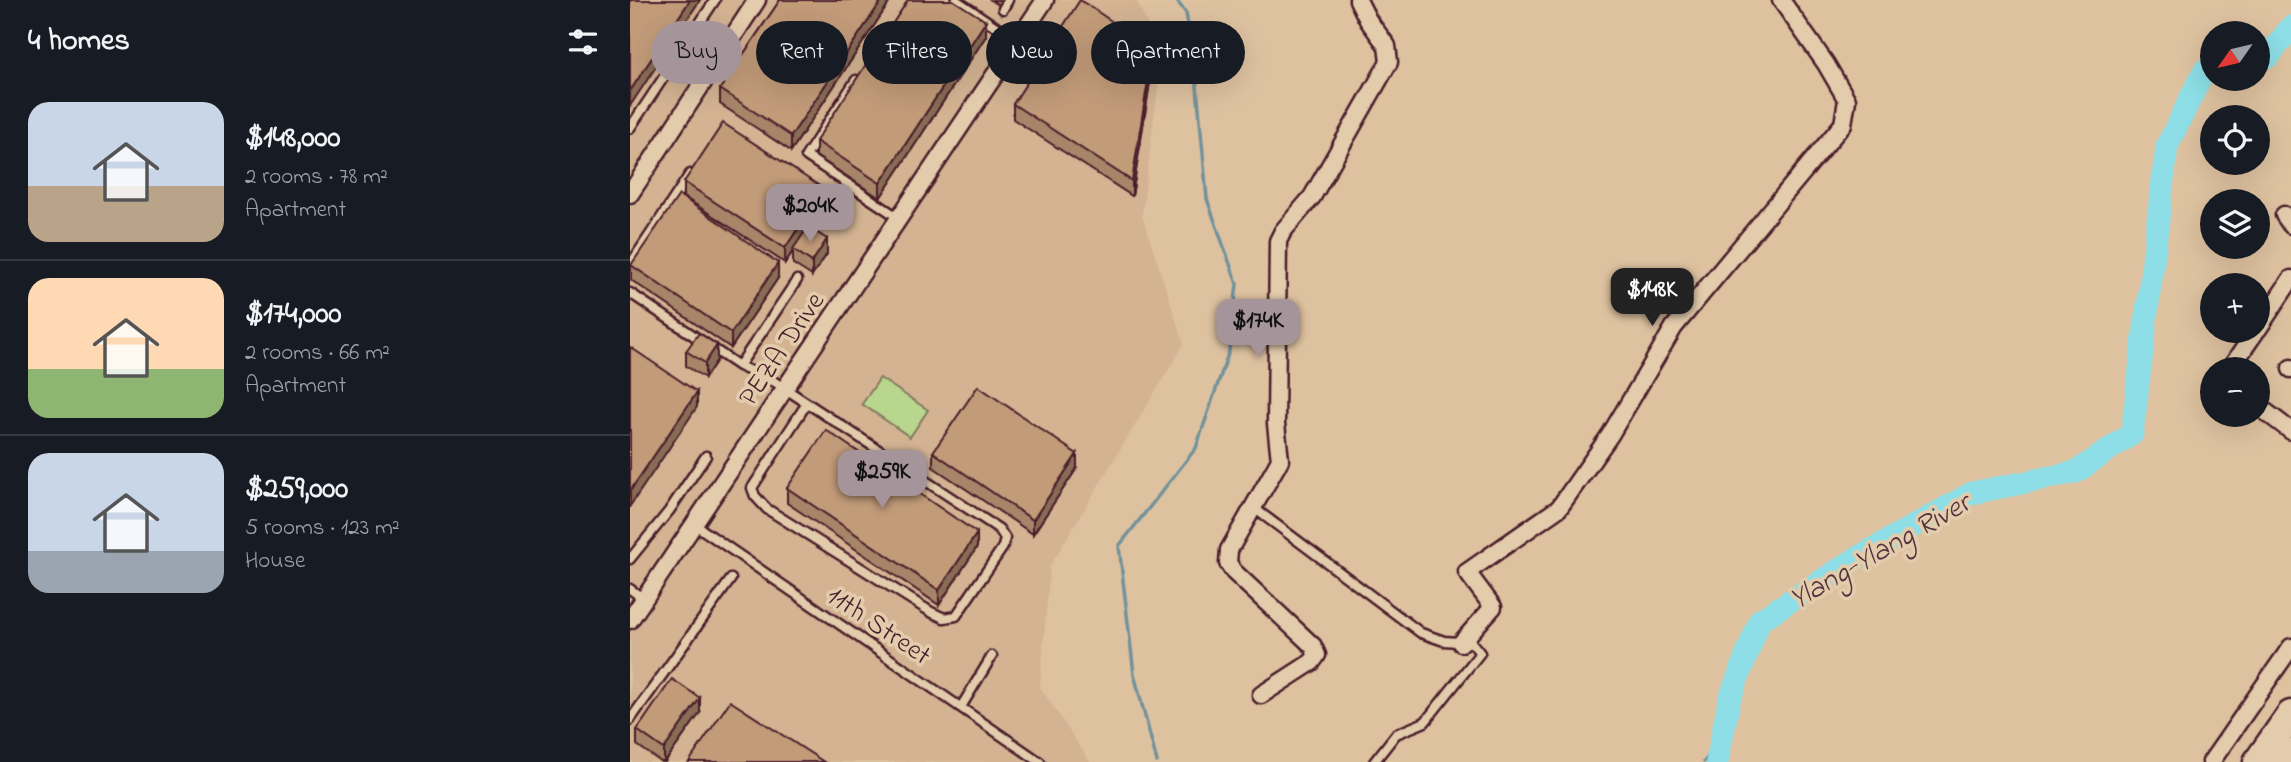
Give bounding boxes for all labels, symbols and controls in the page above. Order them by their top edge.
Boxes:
text: 4 homes [28,20,130,64]
chip: Buy [651,21,742,84]
chip: Rent [756,21,848,84]
chip: Filters [862,21,972,84]
chip: New [986,21,1077,84]
chip: Apartment [1091,21,1245,84]
north arrow [2200,21,2270,91]
map controls [2200,21,2270,427]
icon: filters [564,23,602,61]
button: locate [2200,105,2270,175]
text: $148,000 [245,117,340,161]
icon: home [84,130,168,214]
text: 2 rooms · 78 m² [245,161,388,194]
pin: $204K [761,184,859,244]
button: layers [2200,189,2270,259]
text: $204K [782,190,838,223]
text: Apartment [245,194,346,227]
pin: $148K [1603,268,1701,328]
button: + [2200,273,2270,343]
text: $148K [1627,274,1677,307]
street label: PEZA Drive [730,284,837,415]
text: $174,000 [245,293,341,337]
pin: $174K [1209,300,1307,359]
text: $174K [1232,305,1284,338]
icon: home [84,306,168,390]
text: 2 rooms · 66 m² [245,337,390,370]
button: − [2200,357,2270,427]
text: Apartment [245,370,346,403]
pin: $259K [833,450,931,510]
text: $259K [854,456,910,489]
text: $259,000 [245,468,348,512]
icon: home [84,481,168,565]
water label: Ylang-Ylang River [1782,481,1982,622]
text: 5 rooms · 123 m² [245,512,400,545]
text: House [245,545,305,578]
street label: 11th Street [818,577,938,677]

